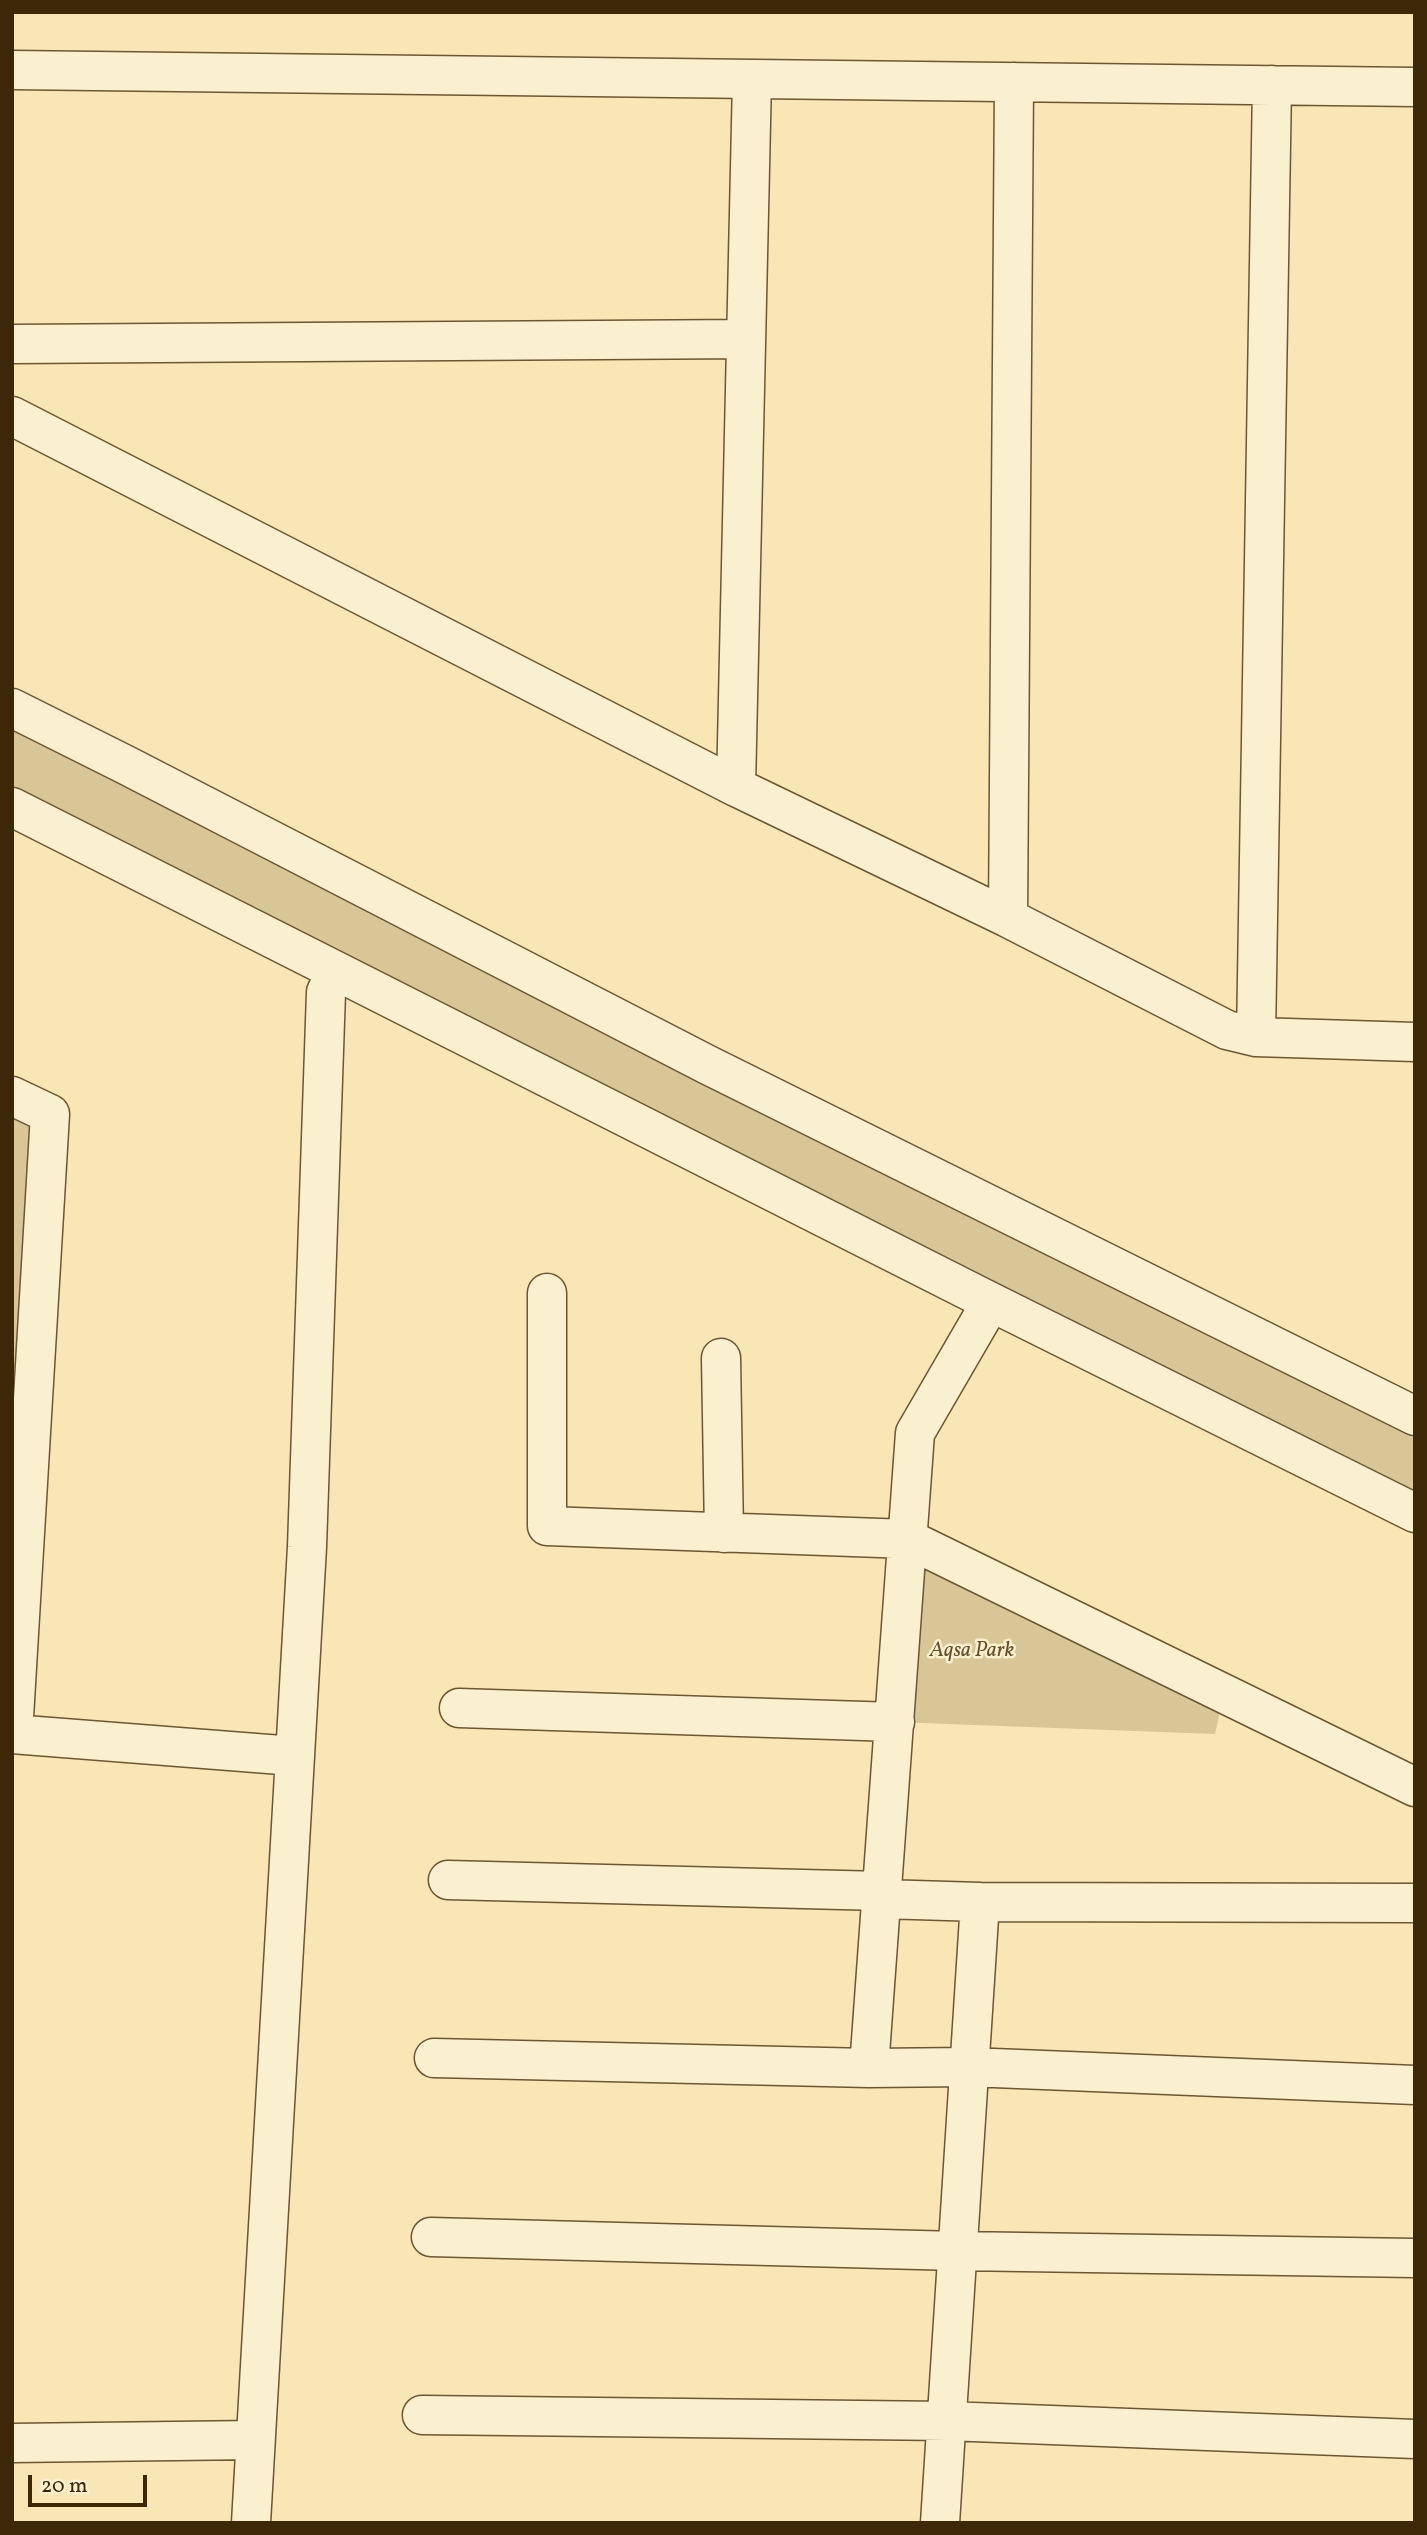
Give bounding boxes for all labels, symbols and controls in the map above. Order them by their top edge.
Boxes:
park label: Aqsa Park [930,1639,1014,1665]
scale bar [32,2462,150,2506]
text: 20 m [41,2472,87,2501]

